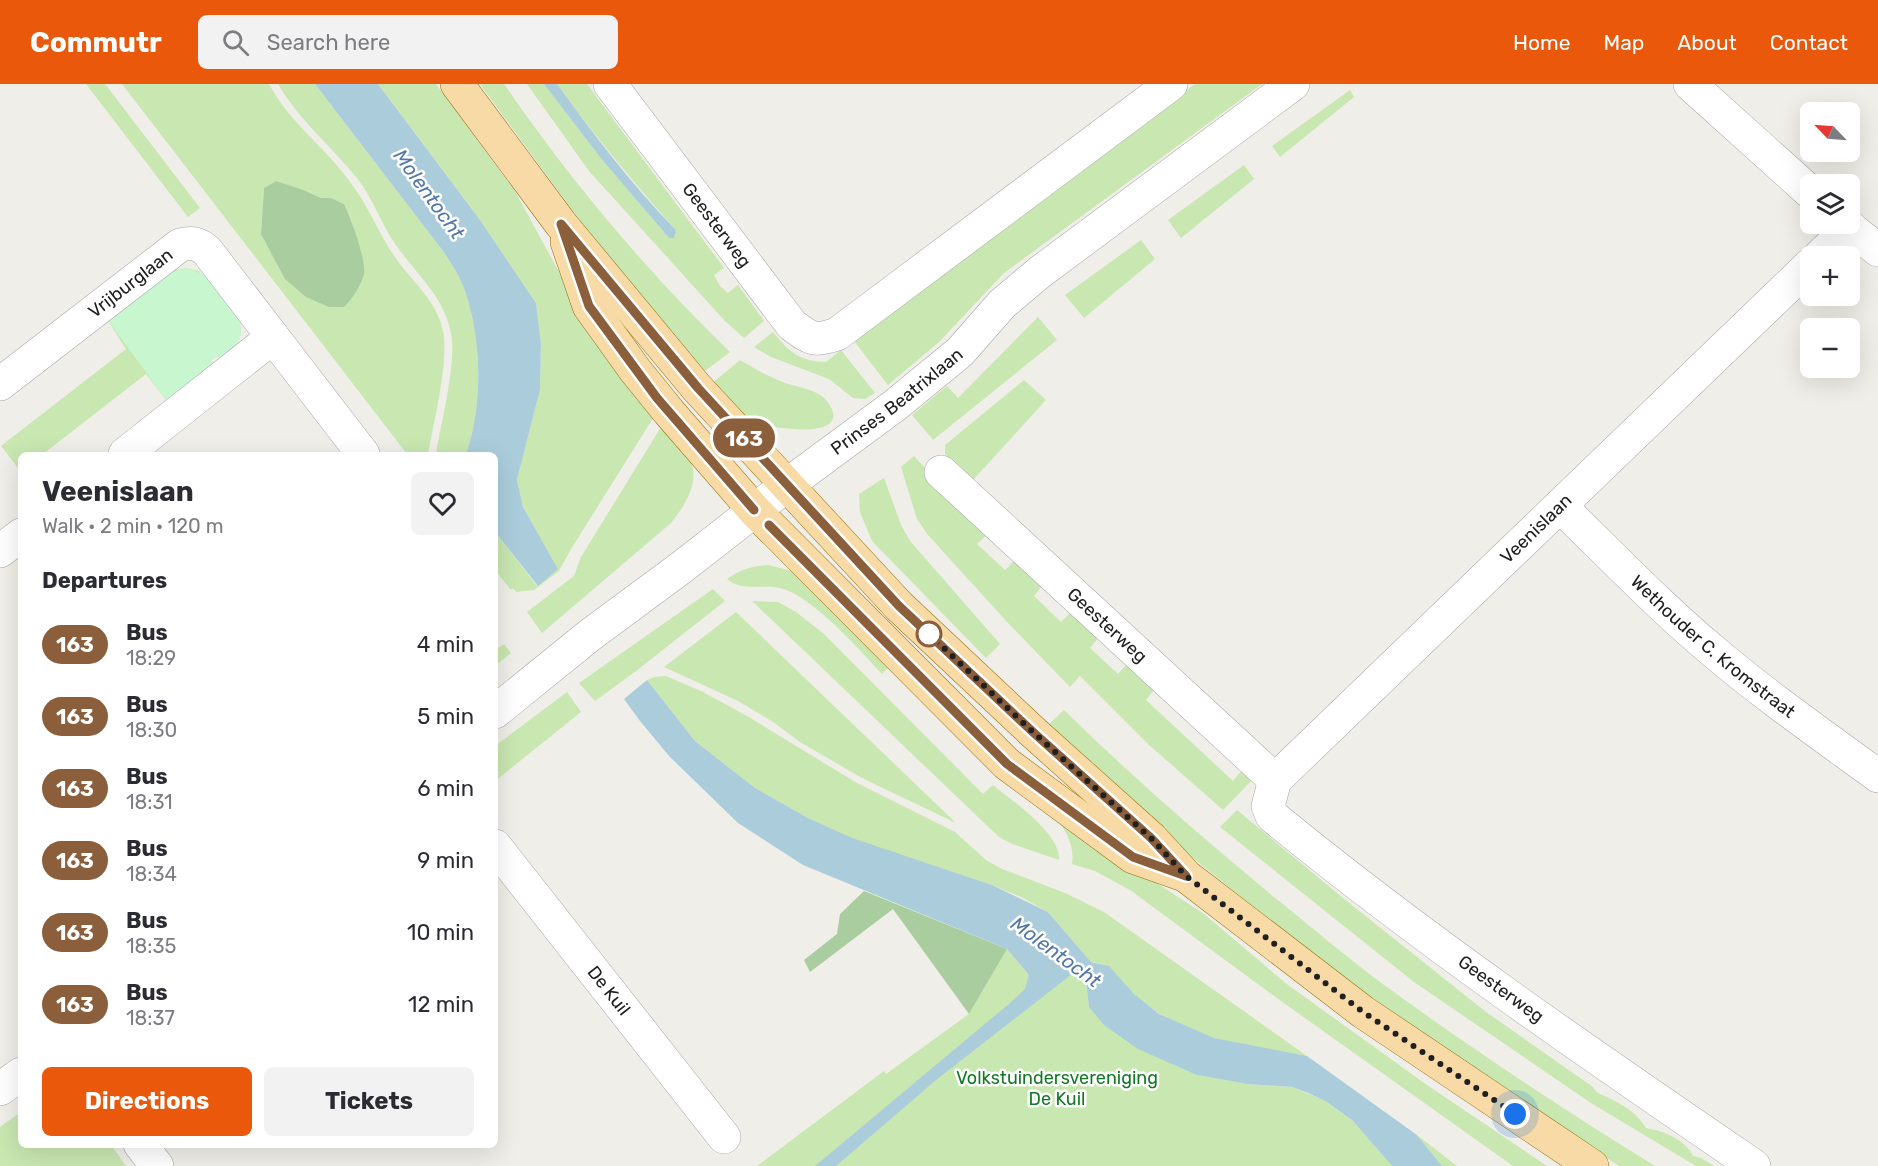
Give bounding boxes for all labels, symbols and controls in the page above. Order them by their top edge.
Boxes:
search box [198,15,618,69]
text: Commutr [30,26,162,59]
icon: search [219,26,252,59]
text: Search here [267,29,390,56]
text: Home [1513,30,1570,55]
text: Map [1603,30,1644,55]
text: About [1677,30,1737,55]
text: Contact [1770,30,1848,55]
north arrow [1800,102,1860,162]
map controls [1800,102,1860,378]
water label: Molentocht [388,144,470,244]
button: layers [1800,174,1860,234]
street label: Geesterweg [678,178,756,272]
street label: Vrijburglaan [84,244,177,323]
button: + [1800,246,1860,306]
button: − [1800,318,1860,378]
street label: Prinses Beatrixlaan [827,343,967,460]
line badge: 163 [710,418,778,458]
text: 163 [725,426,763,451]
button: heart [411,472,474,535]
text: Veenislaan [42,475,194,508]
street label: Veenislaan [1496,489,1576,568]
text: Walk · 2 min · 120 m [42,514,223,538]
text: Departures [42,567,167,594]
street label: Wethouder C. Kromstraat [1626,571,1800,723]
street label: Geesterweg [1063,583,1152,667]
text: Bus [126,619,168,646]
unlabelled marker [916,621,942,647]
text: 4 min [417,631,474,658]
text: 163 [56,632,94,657]
text: 18:29 [126,646,176,670]
text: Bus [126,691,168,718]
text: 5 min [417,703,474,730]
text: 163 [56,704,94,729]
text: 18:30 [126,718,177,742]
text: Bus [126,763,168,790]
text: 6 min [417,775,474,802]
text: 163 [56,776,94,801]
text: 18:31 [126,790,173,814]
text: Bus [126,835,168,862]
text: 9 min [417,847,474,874]
text: 163 [56,848,94,873]
text: 18:34 [126,862,177,886]
text: Bus [126,907,168,934]
water label: Molentocht [1006,911,1106,993]
text: 10 min [407,919,474,946]
text: 163 [56,920,94,945]
text: 18:35 [126,934,176,958]
street label: Geesterweg [1454,951,1548,1027]
street label: De Kuil [583,961,635,1020]
text: Bus [126,979,168,1006]
text: 12 min [408,991,474,1018]
text: 163 [56,992,94,1017]
text: 18:37 [126,1006,175,1030]
button: Directions [42,1067,252,1136]
button: Tickets [264,1067,474,1136]
park label: Volkstuindersvereniging De Kuil [956,1067,1158,1110]
your location [1500,1099,1530,1129]

